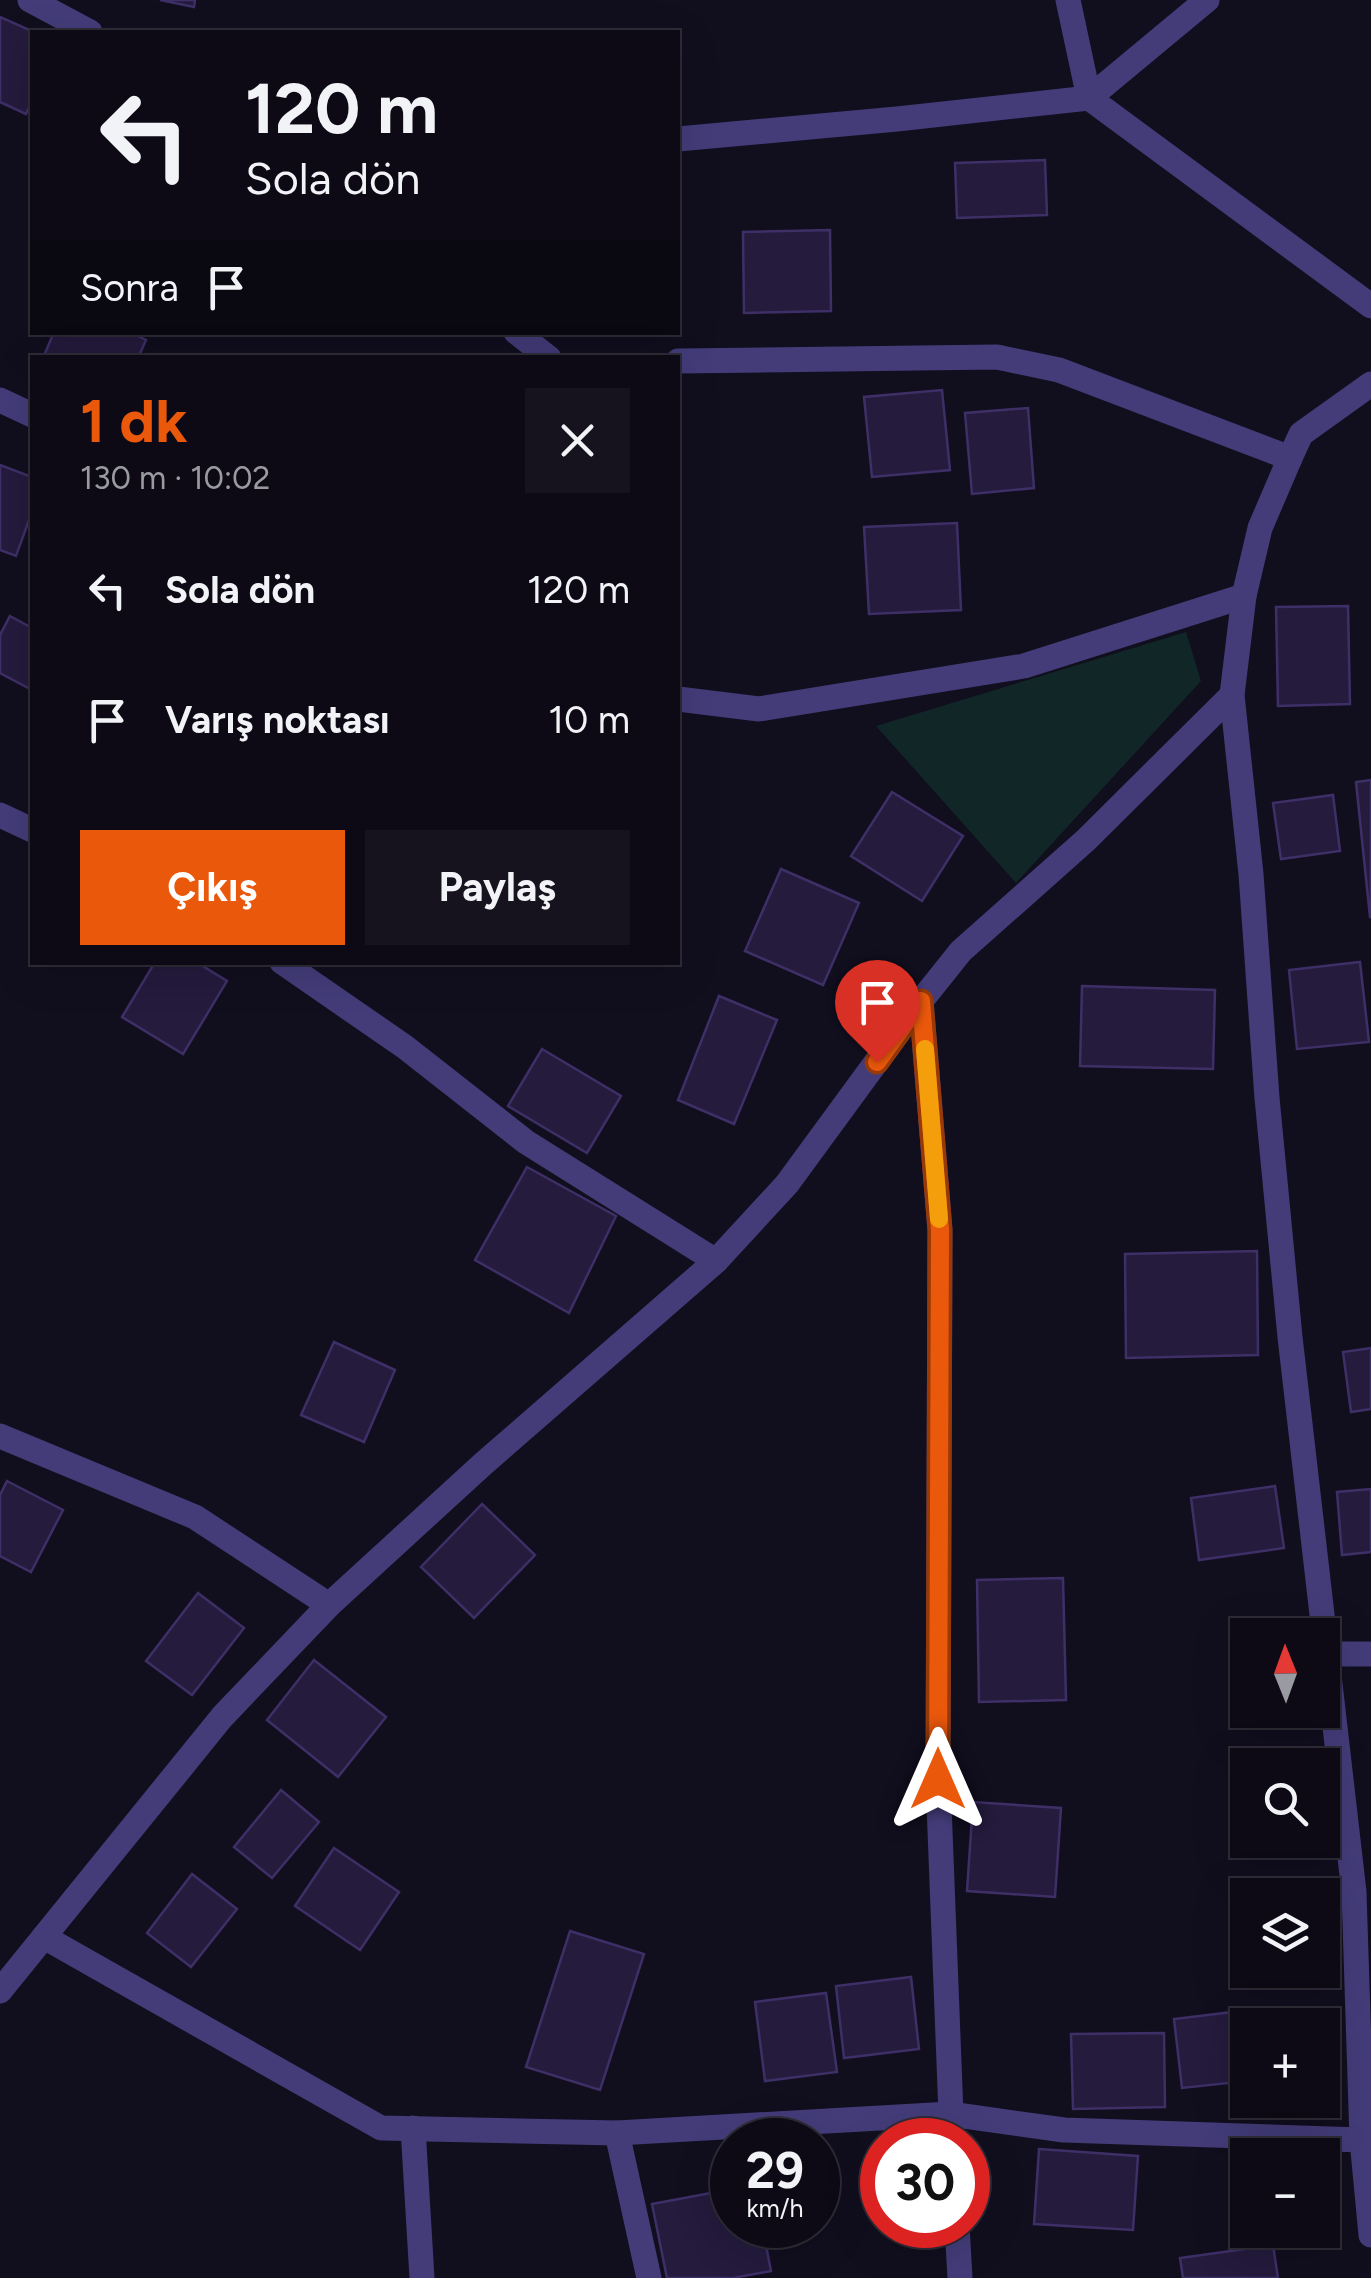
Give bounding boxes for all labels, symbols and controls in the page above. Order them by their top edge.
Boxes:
text: 120 m [245,66,438,151]
icon: left [80,70,210,200]
text: Sola dön [245,151,420,205]
icon: arrive [199,260,254,315]
text: Sonra [80,265,179,311]
text: 1 dk [80,385,188,457]
button: close [525,388,630,493]
text: 130 m · 10:02 [80,459,270,497]
icon: left [80,563,135,618]
text: Sola dön [165,567,315,613]
text: 120 m [527,567,630,613]
icon: arrive [80,693,135,748]
text: Varış noktası [165,697,390,743]
text: 10 m [548,697,630,743]
button: Çıkış [80,830,345,945]
button: Paylaş [365,830,630,945]
pin [835,960,920,1063]
icon: arrive [850,975,905,1030]
north arrow [1230,1618,1340,1728]
map controls [1230,1618,1340,2248]
position arrow [886,1727,990,1831]
button: search [1230,1748,1340,1858]
button: layers [1230,1878,1340,1988]
button: + [1230,2008,1340,2118]
speed limit sign: 30 [860,2118,990,2248]
button: − [1230,2138,1340,2248]
text: 29 [746,2140,804,2201]
text: km/h [746,2193,804,2223]

